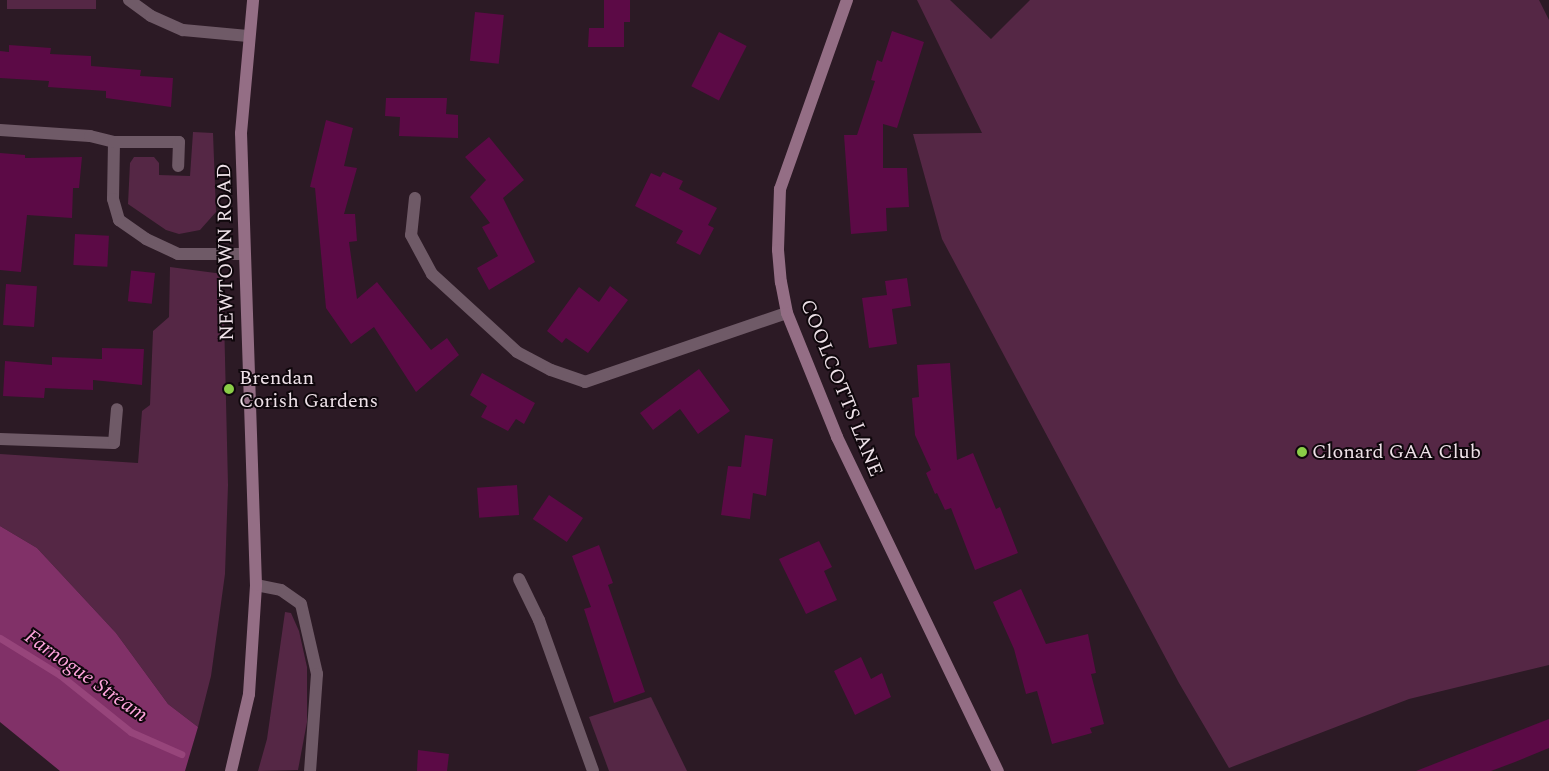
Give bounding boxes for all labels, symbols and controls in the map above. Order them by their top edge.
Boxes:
street label: NEWTOWN ROAD [212,163,240,341]
street label: COOLCOTTS LANE [794,296,888,480]
place label: Brendan Corish Gardens [239,366,378,413]
marker: Brendan Corish Gardens [223,383,235,395]
place label: Clonard GAA Club [1312,440,1481,464]
marker: Clonard GAA Club [1296,446,1308,458]
water label: Farnogue Stream [19,624,153,728]

